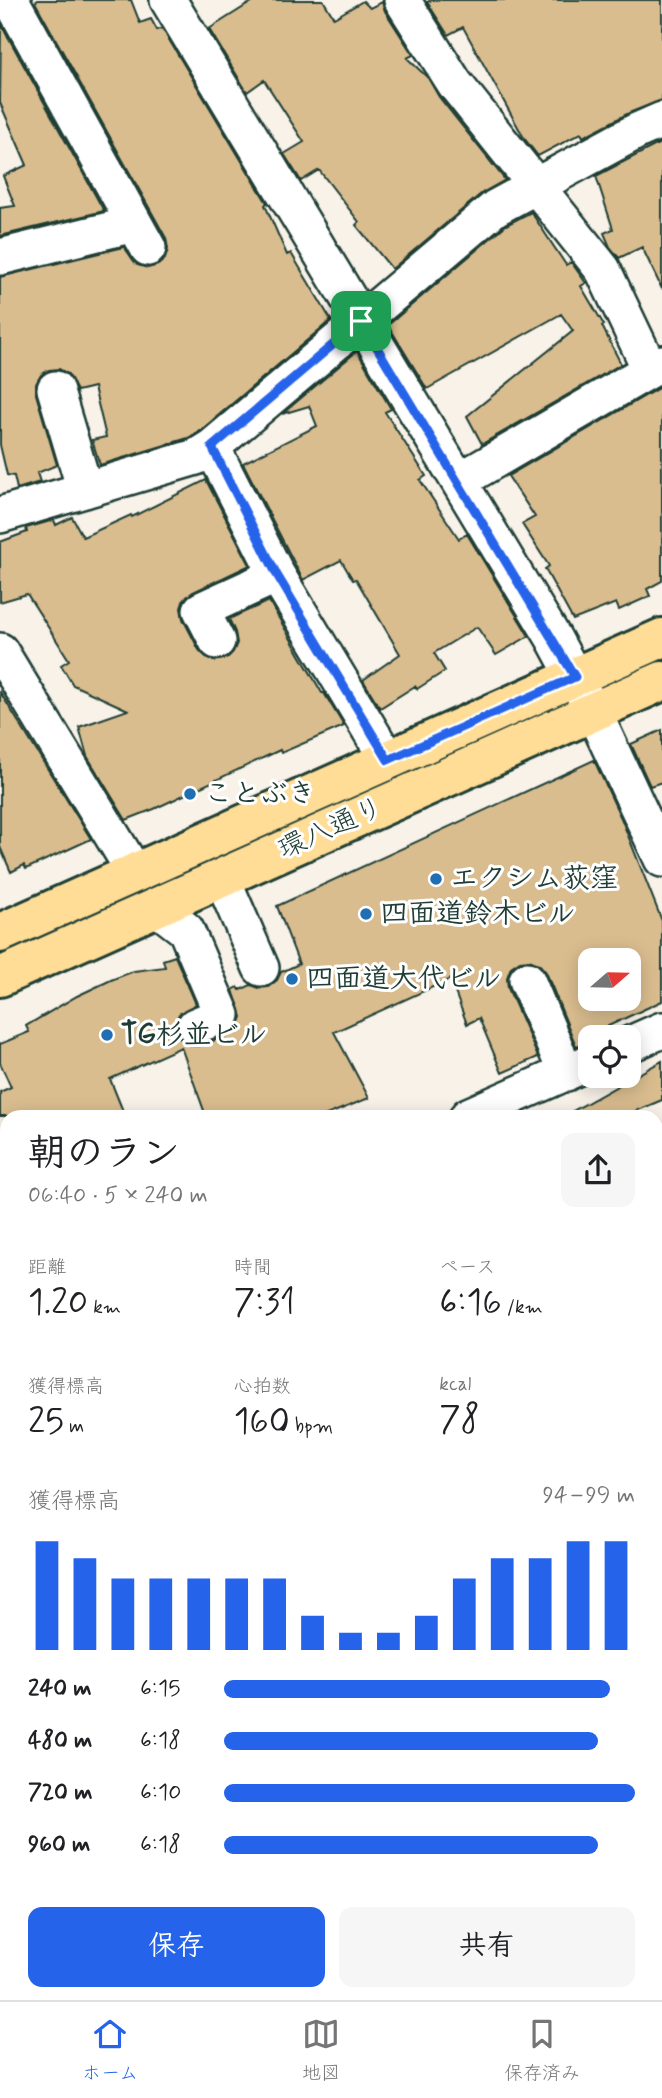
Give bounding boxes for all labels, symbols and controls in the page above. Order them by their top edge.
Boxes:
pin [331,291,391,351]
icon: arrive [342,302,380,340]
place label: ことぶき [204,776,316,813]
marker: ことぶき [182,786,198,802]
street label: 環八通り [272,789,390,869]
place label: エクシム荻窪 [450,861,618,898]
marker: エクシム荻窪 [428,871,444,887]
place label: 四面道鈴木ビル [380,896,575,933]
marker: 四面道鈴木ビル [358,906,374,922]
north arrow [578,948,640,1012]
map controls [578,948,641,1088]
place label: 四面道大代ビル [306,961,501,998]
marker: 四面道大代ビル [284,971,300,987]
place label: TG杉並ビル [121,1017,267,1054]
button: locate [578,1025,641,1088]
marker: TG杉並ビル [99,1027,115,1043]
text: 朝のラン [28,1130,180,1179]
button: share [561,1133,635,1207]
text: 06:40 · 5 × 240 m [28,1181,208,1211]
text: 距離 [28,1255,66,1280]
text: 時間 [234,1255,272,1280]
text: ペース [439,1255,495,1280]
text: 1.20 [28,1280,88,1326]
text: 7:31 [234,1280,295,1326]
text: 6:16 [439,1280,502,1326]
text: km [88,1295,121,1320]
text: /km [502,1295,543,1320]
text: kcal [439,1372,471,1397]
text: 獲得標高 [28,1374,104,1399]
text: 心拍数 [234,1374,291,1399]
text: 78 [439,1397,480,1443]
text: 25 [28,1399,64,1445]
text: 160 [234,1399,290,1445]
text: m [64,1414,84,1439]
text: bpm [290,1414,333,1439]
text: 94–99 m [543,1481,635,1511]
text: 獲得標高 [28,1487,120,1517]
text: 240 m [28,1674,92,1704]
text: 6:15 [140,1674,180,1704]
text: 480 m [28,1726,92,1756]
text: 6:18 [140,1726,181,1756]
text: 720 m [28,1778,92,1808]
text: 6:10 [140,1778,181,1808]
text: 960 m [28,1830,90,1860]
text: 6:18 [140,1830,181,1860]
button: 保存 [28,1907,325,1987]
button: 共有 [339,1907,635,1987]
tab: ホーム [82,2015,138,2086]
tab: 地図 [302,2015,340,2086]
tab: 保存済み [504,2015,580,2086]

